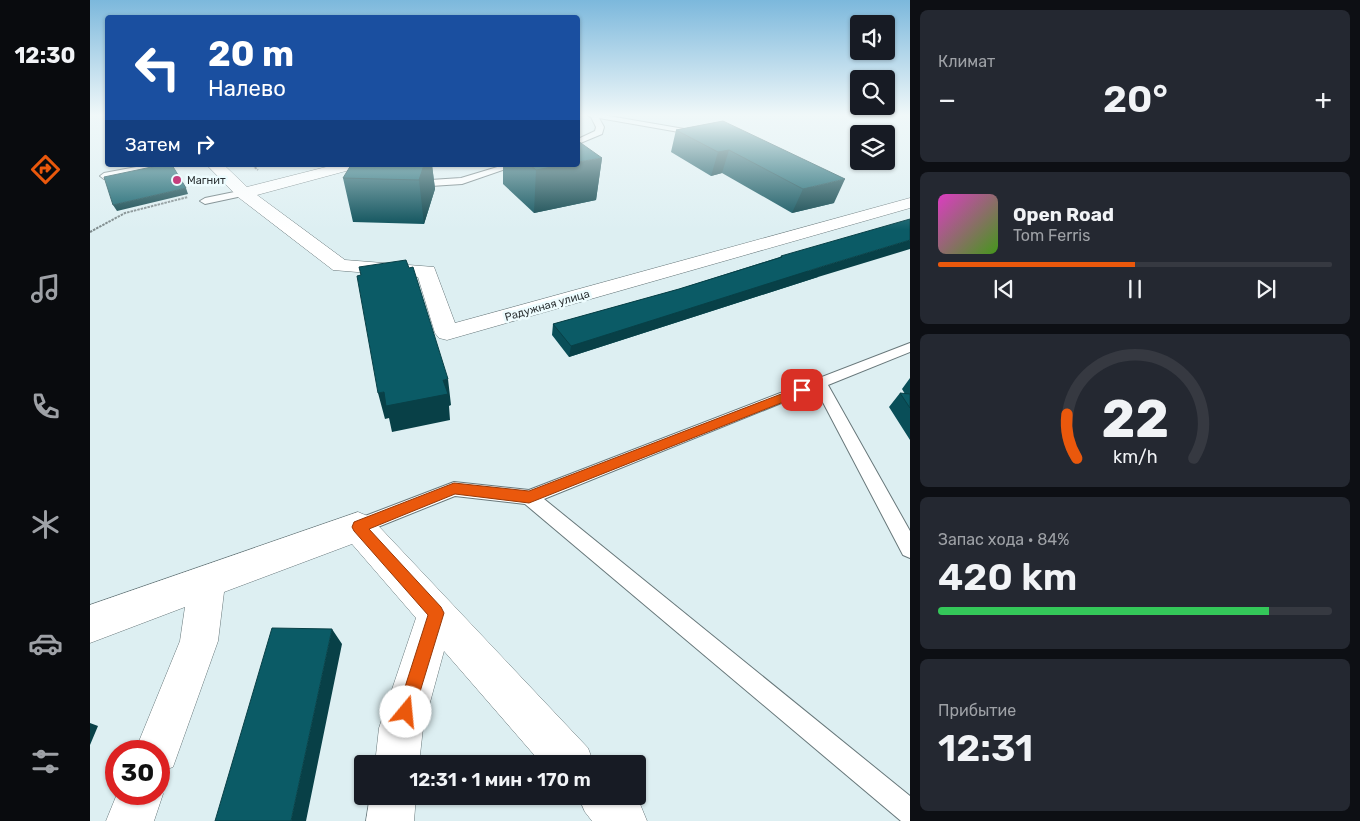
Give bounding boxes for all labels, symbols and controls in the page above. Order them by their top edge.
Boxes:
map controls [850,15,895,170]
button: sound [850,15,895,60]
text: 20 m [208,33,294,75]
icon: left [125,35,190,100]
text: 12:30 [14,42,76,69]
text: Климат [938,52,995,71]
button: search [850,70,895,115]
text: Налево [208,75,286,102]
text: 20° [1103,76,1168,122]
text: − [938,83,956,116]
text: + [1315,83,1332,116]
button: layers [850,125,895,170]
icon: right [191,130,219,158]
text: Затем [125,133,181,156]
icon: directions [28,152,63,187]
marker: Магнит [171,174,183,186]
place label: Магнит [187,174,226,187]
text: Open Road [1013,203,1114,226]
text: Tom Ferris [1013,226,1090,245]
icon: music [28,271,63,306]
icon: previous [990,275,1018,303]
icon: pause [1121,275,1149,303]
icon: next [1252,275,1280,303]
street label: Радужная улица [503,287,591,324]
pin [781,369,823,411]
icon: arrive [788,376,816,404]
text: 22 [1101,388,1169,450]
icon: phone [28,389,63,424]
text: km/h [1113,446,1157,467]
icon: climate [28,507,63,542]
text: Запас хода · 84% [938,530,1069,549]
text: 420 km [938,554,1077,600]
icon: car [28,626,63,661]
position arrow [379,685,431,737]
text: Прибытие [938,701,1016,720]
text: 12:31 [938,725,1033,771]
speed limit sign: 30 [105,740,170,805]
icon: filters [28,744,63,779]
text: 12:31 · 1 мин · 170 m [409,768,591,791]

